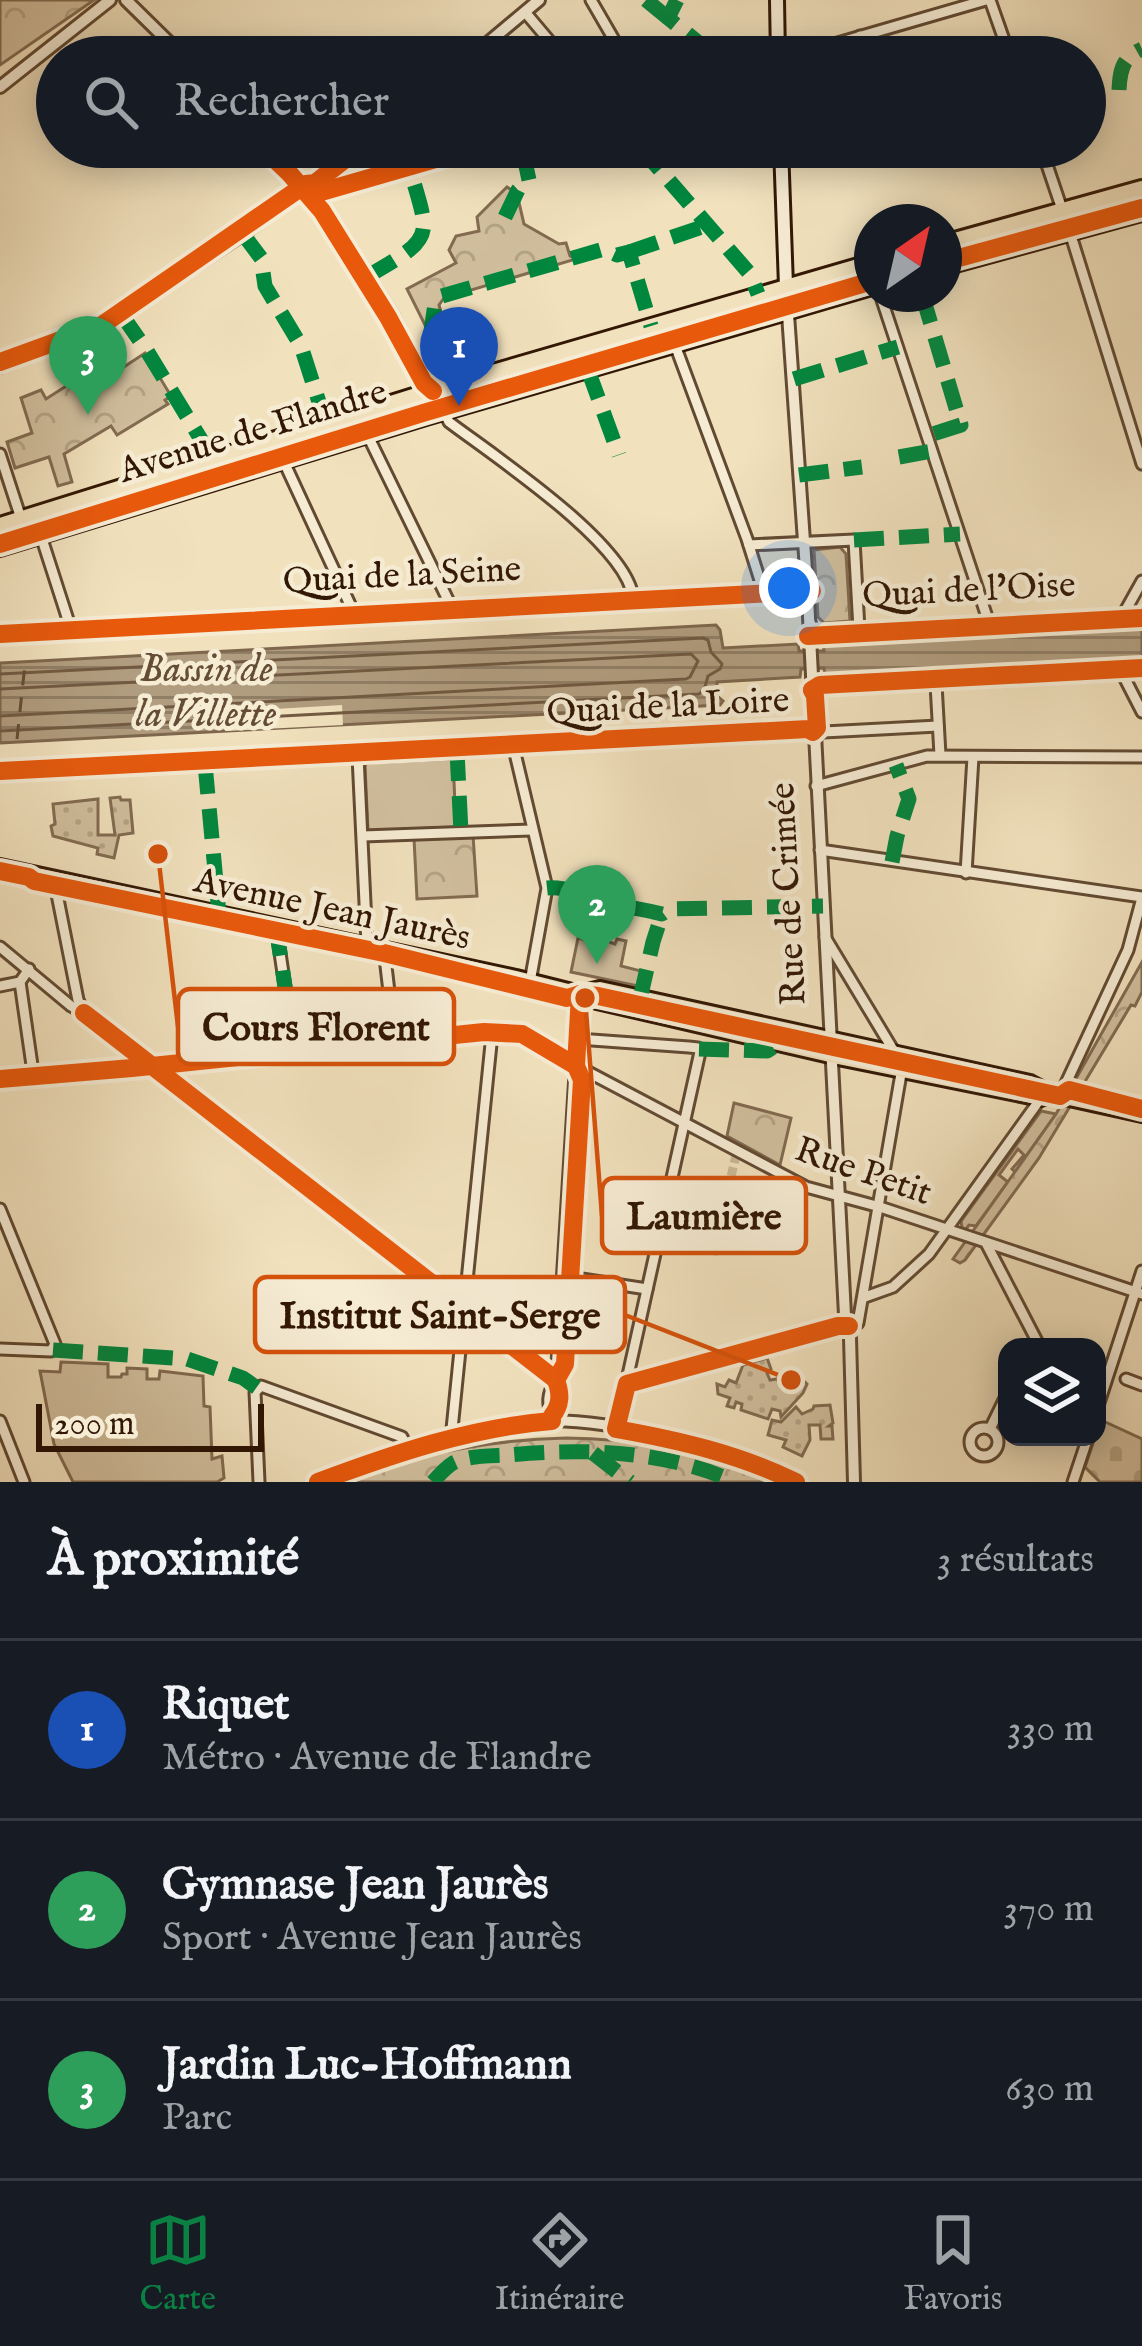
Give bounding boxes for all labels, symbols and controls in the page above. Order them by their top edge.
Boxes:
search box [36,36,1106,168]
icon: search [78,69,144,135]
text: Rechercher [174,74,389,131]
north arrow [854,204,962,312]
pin: 1 [420,307,498,406]
pin: 3 [49,316,127,415]
street label: Avenue de Flandre [112,369,393,495]
street label: Quai de la Seine [282,547,522,605]
your location [759,558,819,618]
street label: Quai de l'Oise [861,562,1077,620]
water label: Bassin de la Villette [136,646,276,740]
street label: Quai de la Loire [546,678,790,736]
street label: Rue de Crimée [760,781,818,1007]
street label: Avenue Jean Jaurès [189,858,474,962]
pin: 2 [558,865,636,964]
callout: Cours Florent [178,989,454,1064]
text: Cours Florent [202,1005,431,1054]
street label: Rue Petit [789,1127,937,1217]
callout: Laumière [602,1178,806,1253]
text: Laumière [626,1194,782,1243]
callout: Institut Saint-Serge [255,1277,625,1352]
text: Institut Saint-Serge [279,1293,601,1342]
map controls [998,1338,1106,1446]
button: layers [998,1338,1106,1446]
scale bar [36,1398,264,1451]
text: 200 m [54,1404,135,1446]
text: À proximité [48,1528,299,1593]
text: 3 résultats [937,1536,1094,1585]
text: Riquet [162,1677,290,1734]
text: 1 [80,1705,94,1754]
text: 330 m [1007,1705,1094,1754]
text: Métro · Avenue de Flandre [162,1734,592,1783]
text: Gymnase Jean Jaurès [162,1857,549,1914]
text: 2 [78,1885,96,1934]
text: 370 m [1003,1885,1094,1934]
text: Sport · Avenue Jean Jaurès [162,1914,582,1963]
text: Jardin Luc-Hoffmann [162,2037,572,2094]
text: 3 [80,2065,94,2114]
text: 630 m [1005,2065,1094,2114]
text: Parc [162,2094,232,2143]
tab: Carte [140,2207,216,2321]
tab: Itinéraire [495,2207,624,2321]
tab: Favoris [904,2207,1002,2321]

